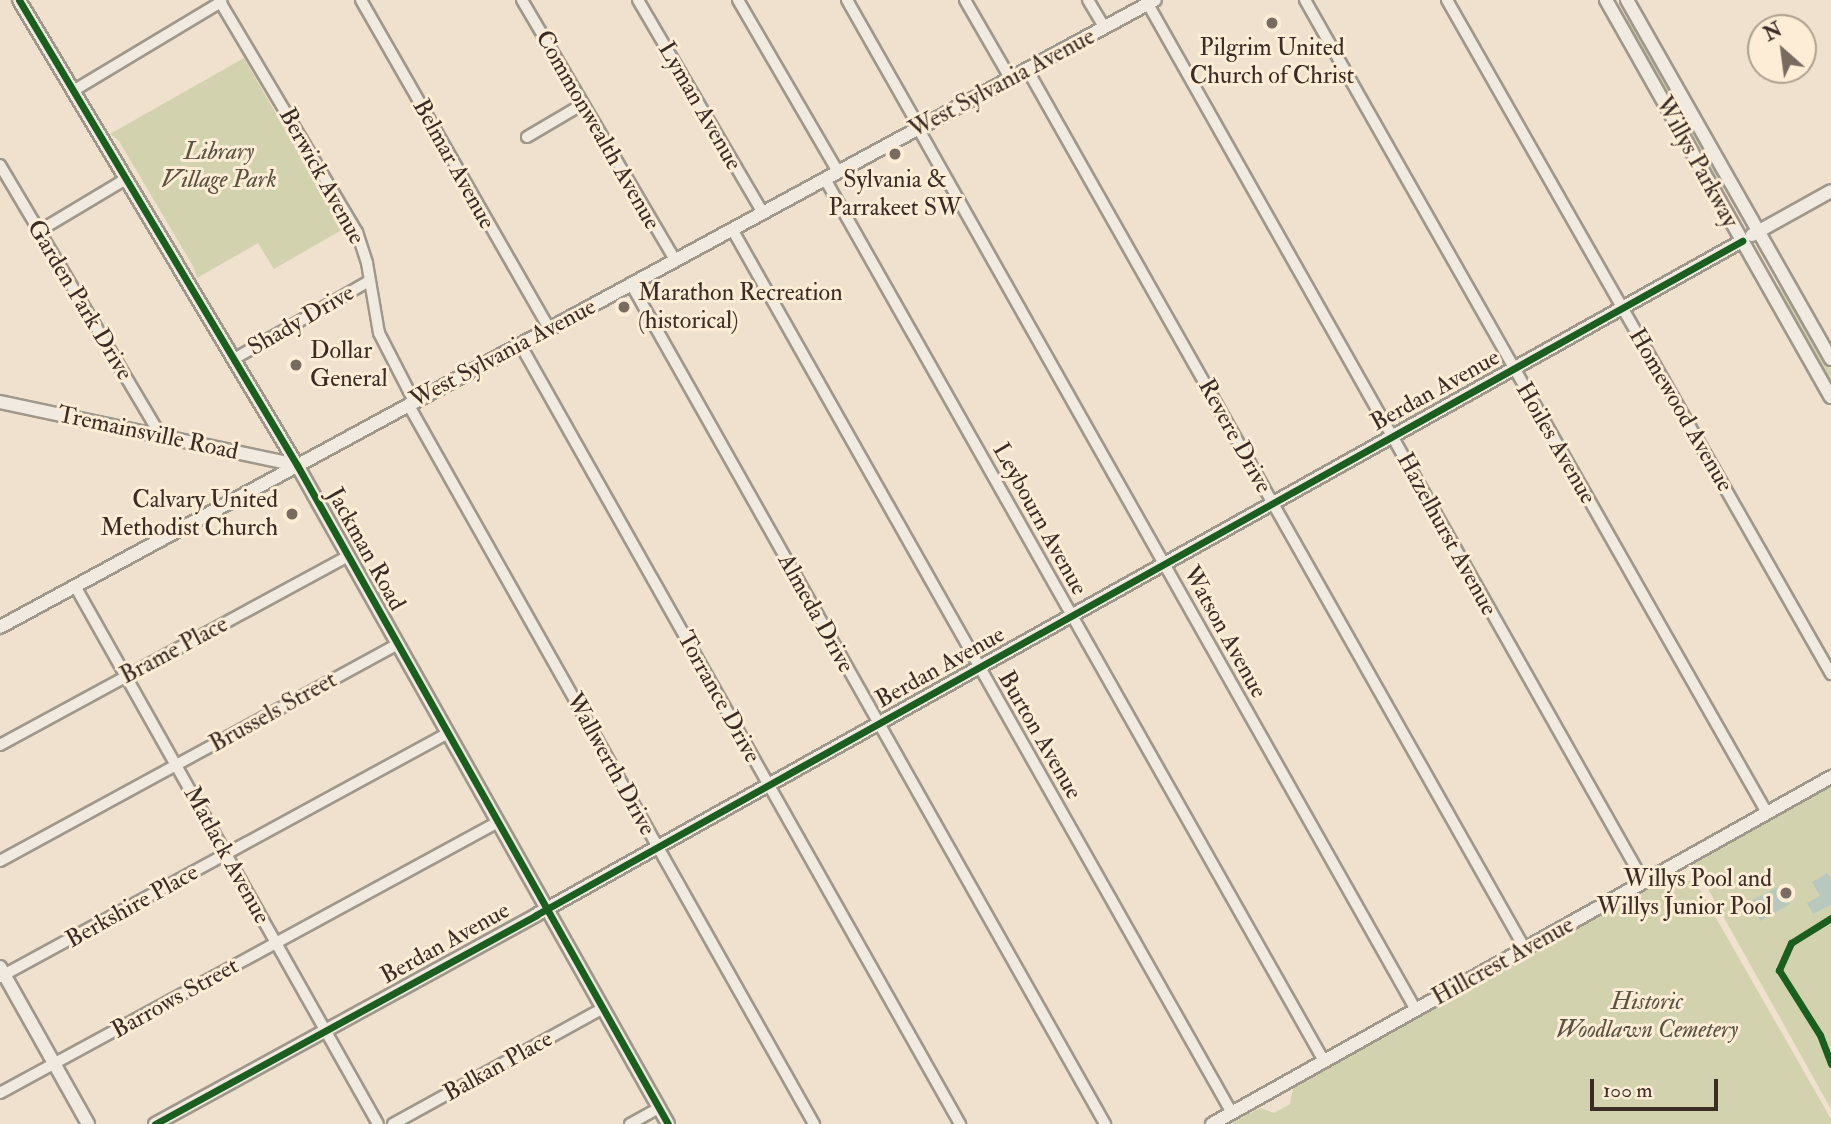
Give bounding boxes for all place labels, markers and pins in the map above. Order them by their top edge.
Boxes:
marker: Pilgrim United Church of Christ [1264,15,1280,31]
place label: Pilgrim United Church of Christ [1190,34,1354,90]
marker: Sylvania & Parrakeet SW [887,146,903,162]
place label: Sylvania & Parrakeet SW [829,166,961,222]
place label: Marathon Recreation (historical) [638,279,843,335]
marker: Marathon Recreation (historical) [616,299,632,315]
place label: Dollar General [310,337,388,393]
marker: Dollar General [288,357,304,373]
place label: Calvary United Methodist Church [100,486,278,542]
marker: Calvary United Methodist Church [284,506,300,522]
place label: Willys Pool and Willys Junior Pool [1597,865,1772,921]
marker: Willys Pool and Willys Junior Pool [1778,885,1794,901]

